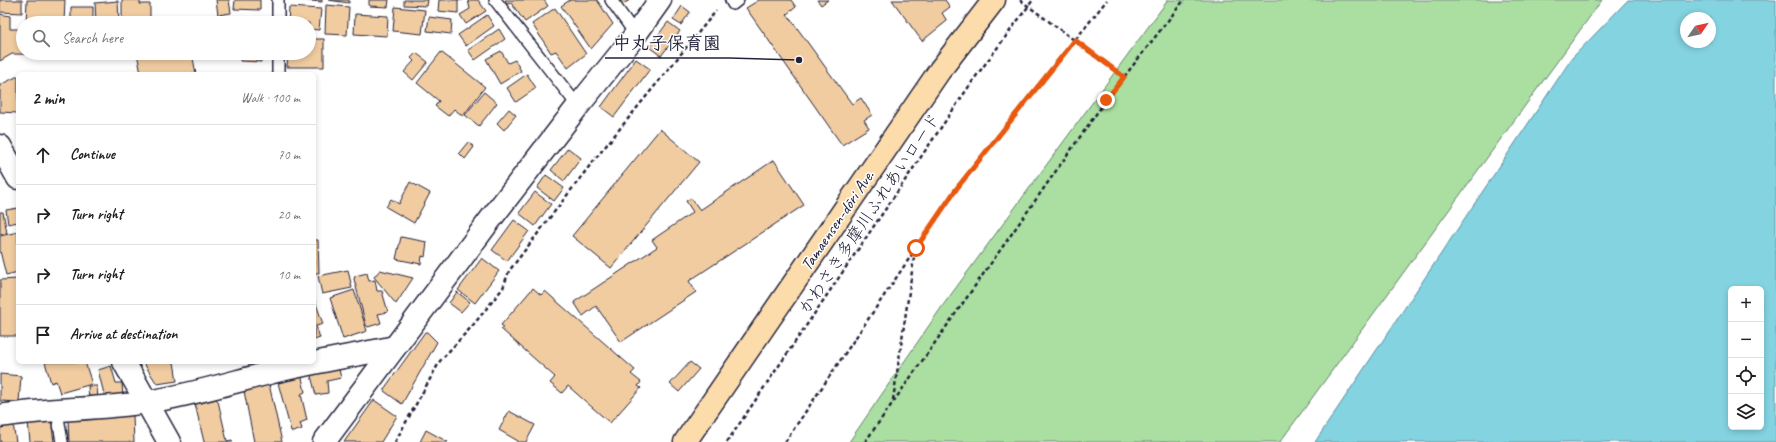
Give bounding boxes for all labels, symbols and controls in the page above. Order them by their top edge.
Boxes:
north arrow [1680,12,1716,48]
search box [16,16,316,60]
icon: search [30,27,52,49]
callout: 中丸子保育園 [605,28,729,58]
text: Search here [62,29,123,48]
text: 中丸子保育園 [613,32,721,54]
text: 2 min [32,88,65,109]
text: Walk · 100 m [241,90,300,106]
route end [1097,91,1115,109]
street label: かわさき多摩川ふれあいロード [794,109,945,318]
icon: ahead [32,144,54,166]
text: Continue [70,145,115,164]
text: 70 m [278,147,300,163]
street label: Tamaensen-dōri Ave. [796,165,879,275]
icon: right [32,204,54,226]
text: Turn right [70,205,123,224]
text: 20 m [278,207,300,223]
route start [907,239,925,257]
icon: right [32,264,54,286]
text: Turn right [70,265,123,284]
text: 10 m [278,267,300,283]
map controls [1728,286,1764,430]
button: + [1728,286,1764,322]
button: − [1728,322,1764,358]
icon: arrive [32,324,54,346]
text: Arrive at destination [70,325,177,344]
button: locate [1728,358,1764,394]
button: layers [1728,394,1764,430]

